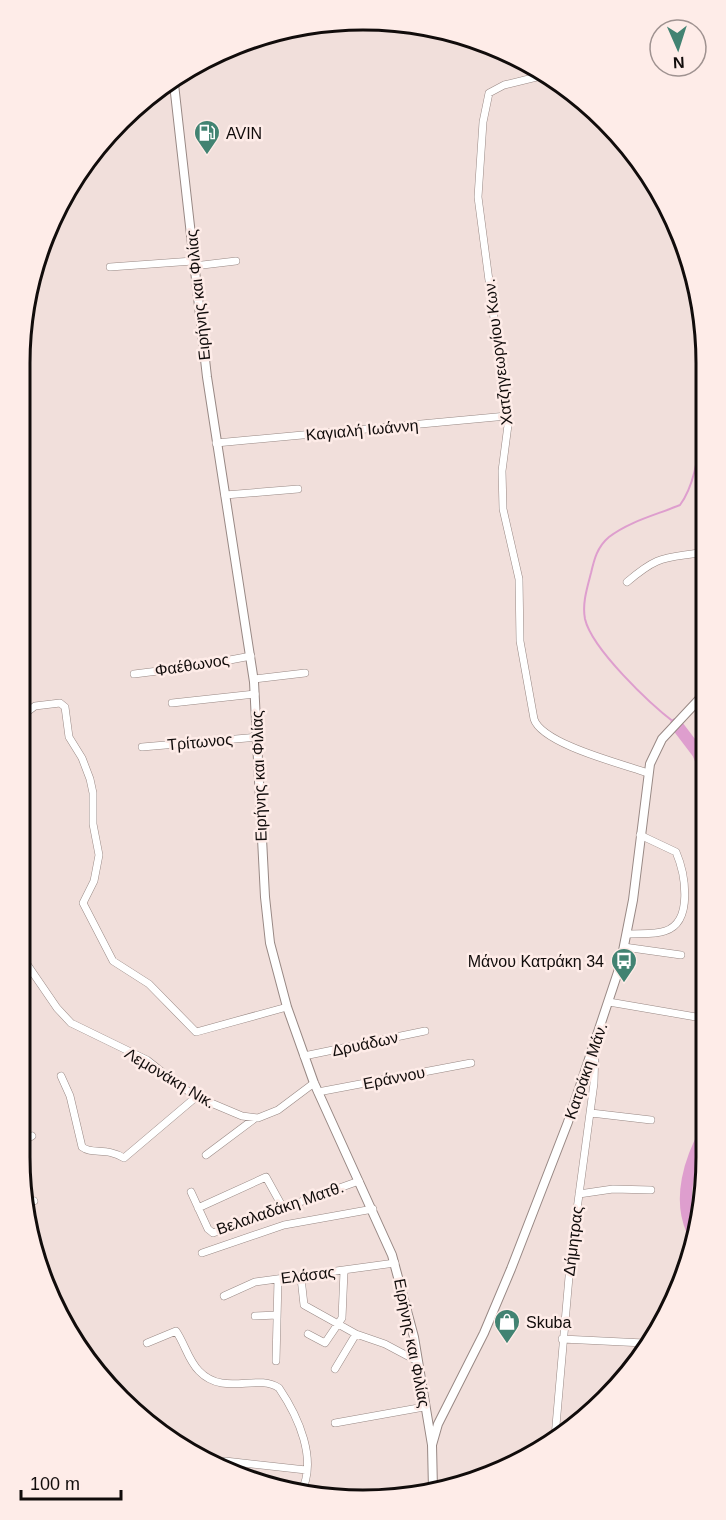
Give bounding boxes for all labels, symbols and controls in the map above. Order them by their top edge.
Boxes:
north arrow [648,18,708,78]
text: N [673,54,685,71]
fuel station icon: AVIN [192,118,222,156]
place label: AVIN [226,125,262,142]
street label: Ειρήνης και Φιλίας [183,229,213,361]
street label: Χατζηγεωργίου Κων. [481,278,516,426]
street label: Καγιαλή Ιωάννη [305,417,419,443]
street label: Φαέθωνος [154,651,231,679]
street label: Ειρήνης και Φιλίας [248,710,270,842]
street label: Τρίτωνος [167,731,234,753]
bus stop icon: Μάνου Κατράκη 34 [609,946,639,984]
place label: Μάνου Κατράκη 34 [468,953,604,970]
street label: Κατράκη Μάν. [562,1021,610,1121]
street label: Δρυάδων [330,1029,400,1059]
street label: Λεμονάκη Νικ. [122,1044,218,1112]
street label: Εράννου [362,1064,426,1092]
street label: Βελαλαδάκη Ματθ. [214,1178,346,1238]
street label: Δήμητρας [560,1205,586,1277]
street label: Ελάσας [280,1263,336,1287]
street label: Ειρήνης και Φιλίας [391,1277,433,1409]
shop icon: Skuba [492,1307,522,1345]
place label: Skuba [526,1314,571,1331]
scale bar [21,1463,122,1501]
text: 100 m [30,1474,80,1494]

